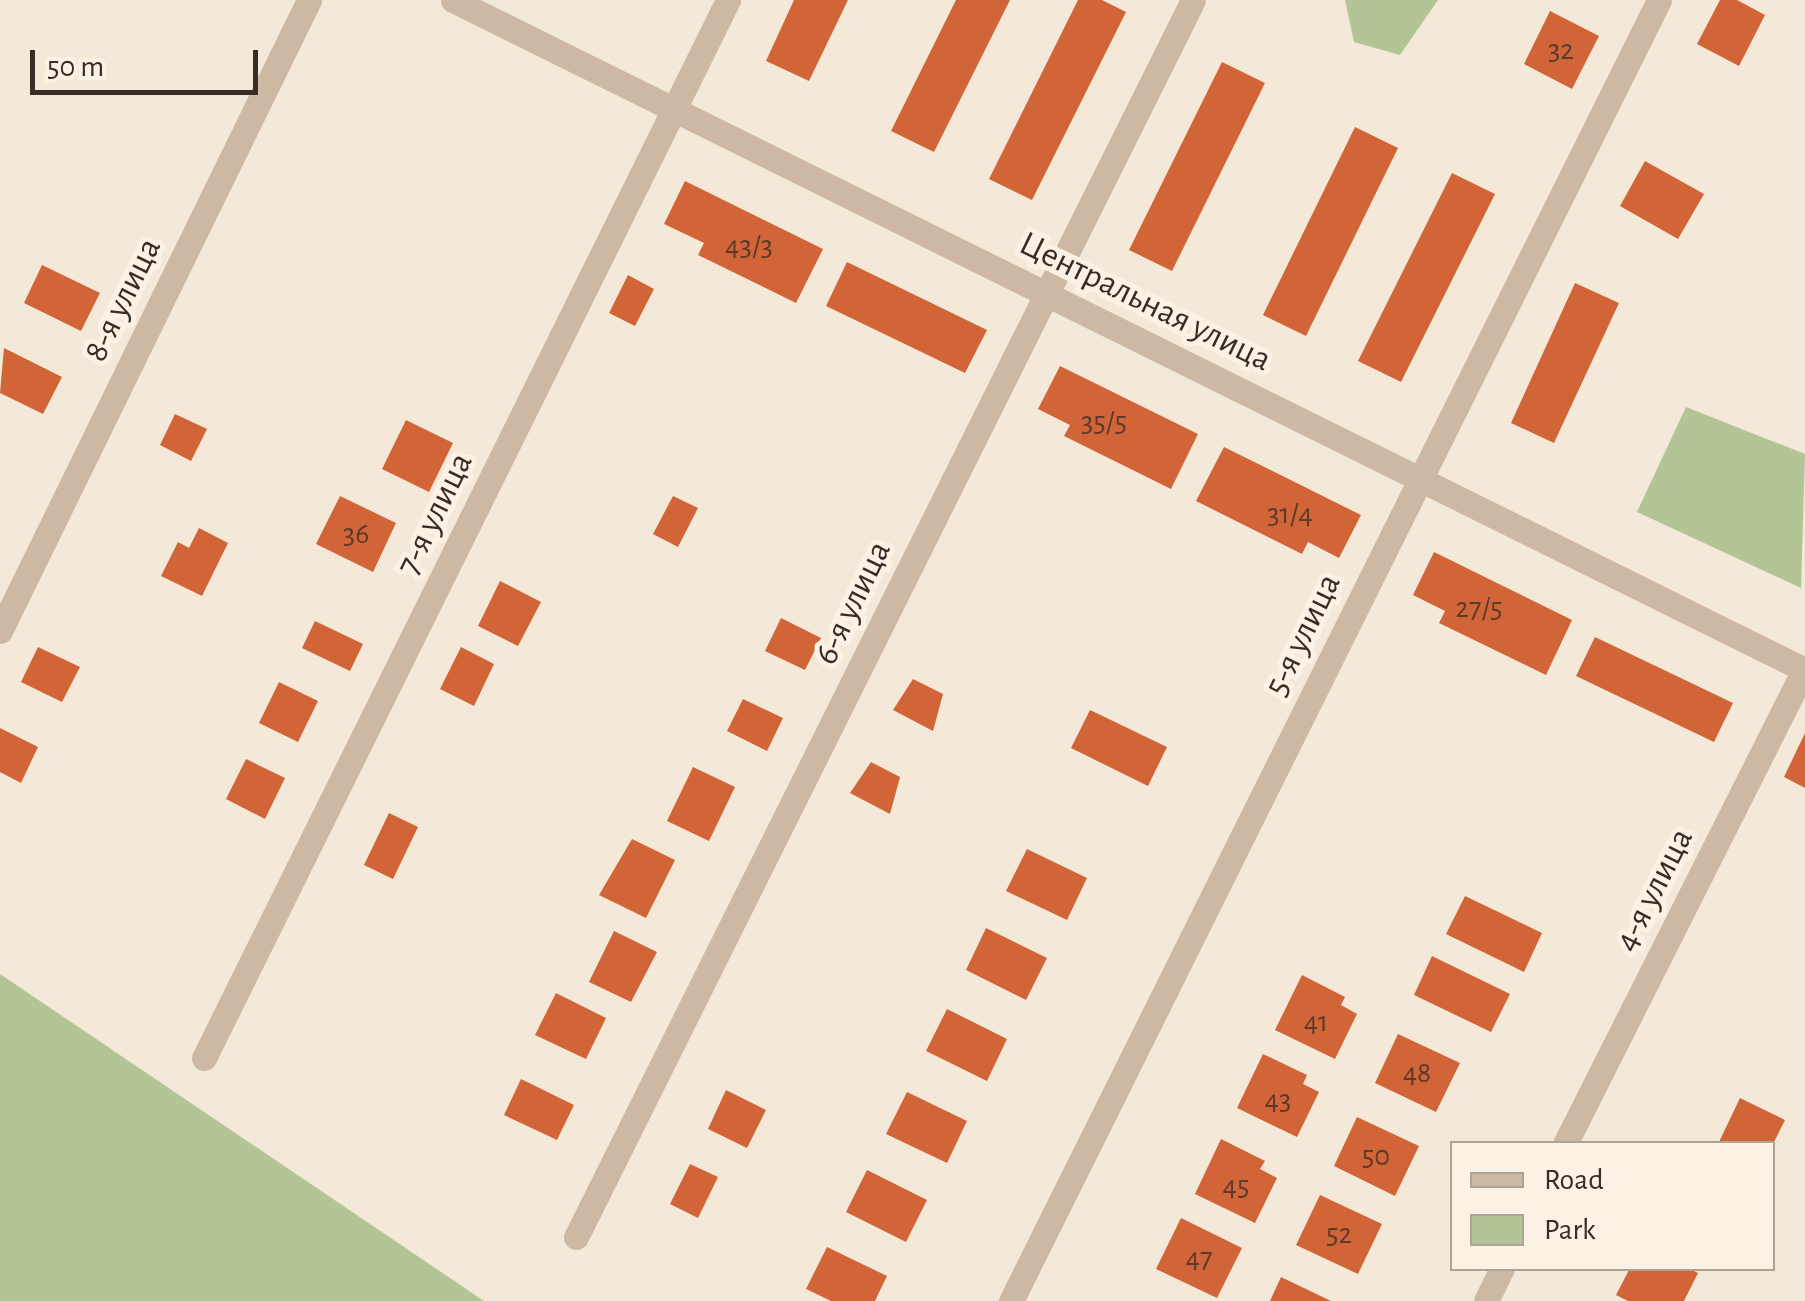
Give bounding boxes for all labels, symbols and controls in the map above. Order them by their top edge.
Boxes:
scale bar [35,30,262,92]
house number: 32 [1548,32,1574,68]
text: 50 m [47,52,104,82]
street label: Центральная улица [1012,223,1278,381]
house number: 43/3 [725,228,773,264]
street label: 8-я улица [75,231,171,369]
house number: 35/5 [1081,404,1127,440]
street label: 7-я улица [388,446,482,582]
house number: 31/4 [1267,496,1313,532]
house number: 36 [343,516,369,552]
street label: 6-я улица [805,534,901,672]
street label: 5-я улица [1256,567,1350,703]
house number: 27/5 [1455,590,1503,626]
street label: 4-я улица [1605,821,1703,959]
house number: 41 [1304,1004,1328,1040]
house number: 48 [1403,1055,1431,1091]
house number: 43 [1265,1082,1291,1118]
house number: 50 [1362,1138,1390,1174]
legend [1450,1141,1775,1271]
text: Road [1544,1165,1604,1195]
house number: 45 [1223,1168,1249,1204]
text: Park [1544,1215,1596,1245]
house number: 52 [1326,1216,1352,1252]
house number: 47 [1186,1240,1212,1276]

